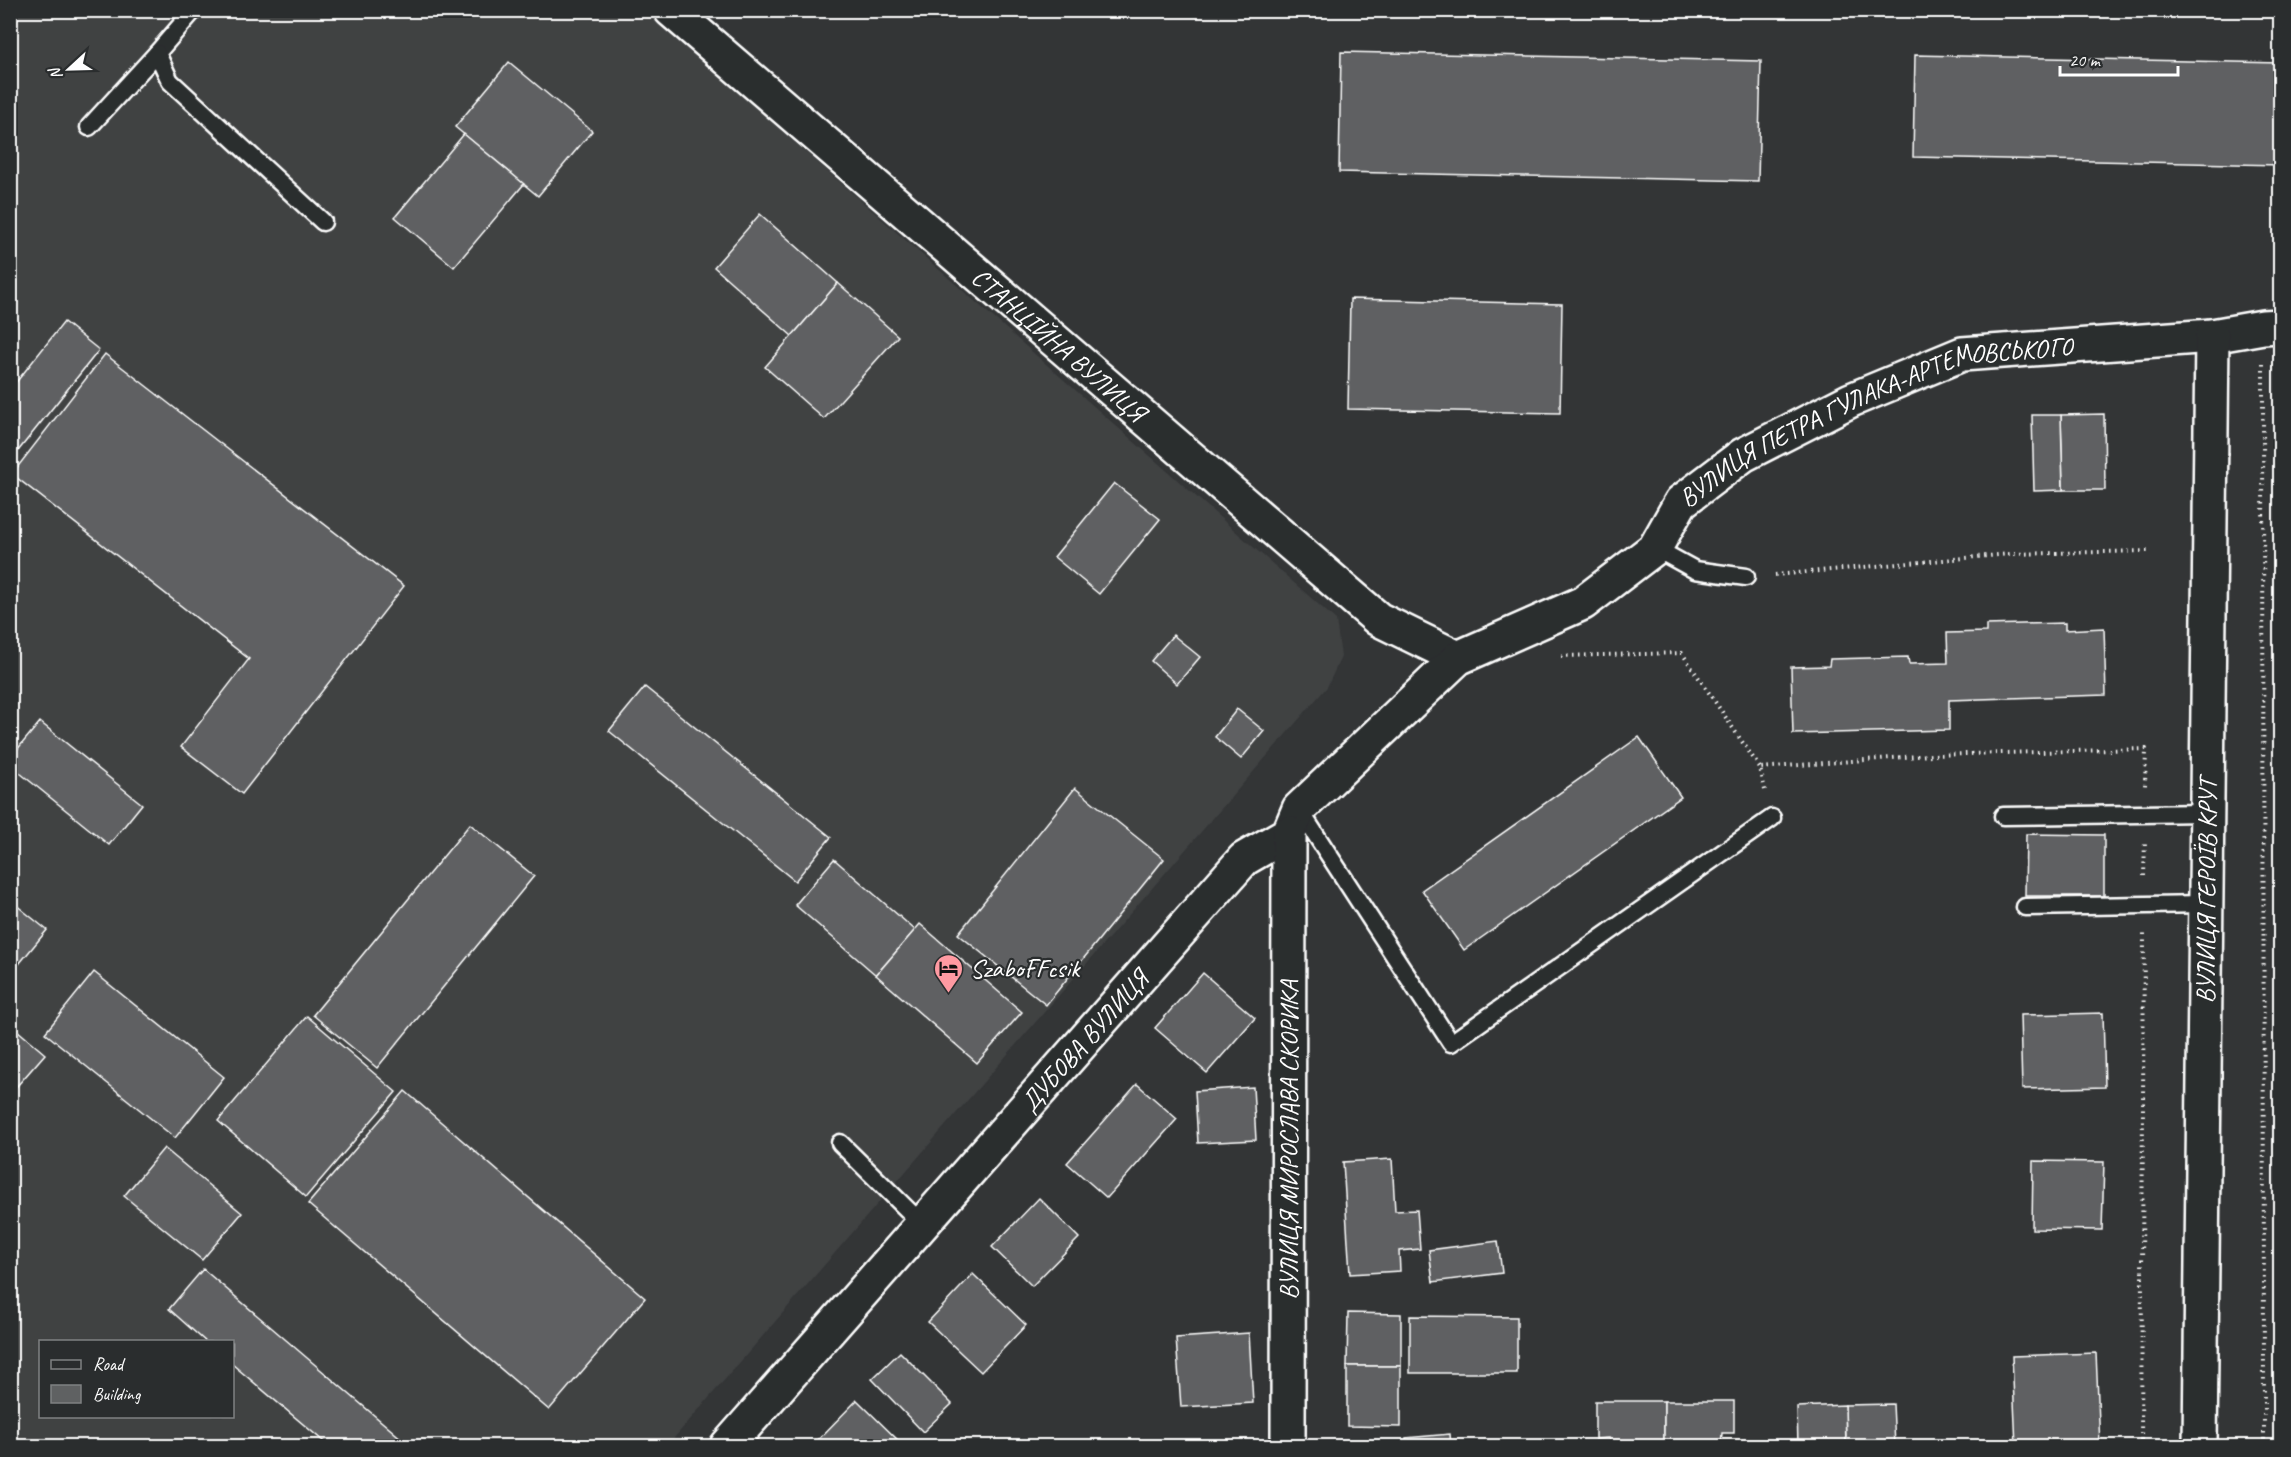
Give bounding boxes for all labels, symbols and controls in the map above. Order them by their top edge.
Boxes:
north arrow [39,39,99,99]
scale bar [2060,39,2178,77]
text: 20 m [2069,49,2102,71]
text: N [44,63,67,83]
street label: СТАНЦІЙНА ВУЛИЦЯ [965,261,1155,431]
street label: ВУЛИЦЯ ПЕТРА ГУЛАКА-АРТЕМОВСЬКОГО [1672,330,2077,515]
street label: ВУЛИЦЯ ГЕРОЇВ КРУТ [2189,773,2224,1004]
hotel icon: SzaboFFcsik [933,952,965,994]
place label: SzaboFFcsik [970,952,1081,985]
street label: ДУБОВА ВУЛИЦЯ [1013,960,1158,1119]
street label: ВУЛИЦЯ МИРОСЛАВА СКОРИКА [1272,978,1306,1300]
legend [39,1340,234,1418]
text: Road [93,1353,126,1375]
text: Building [93,1383,142,1405]

